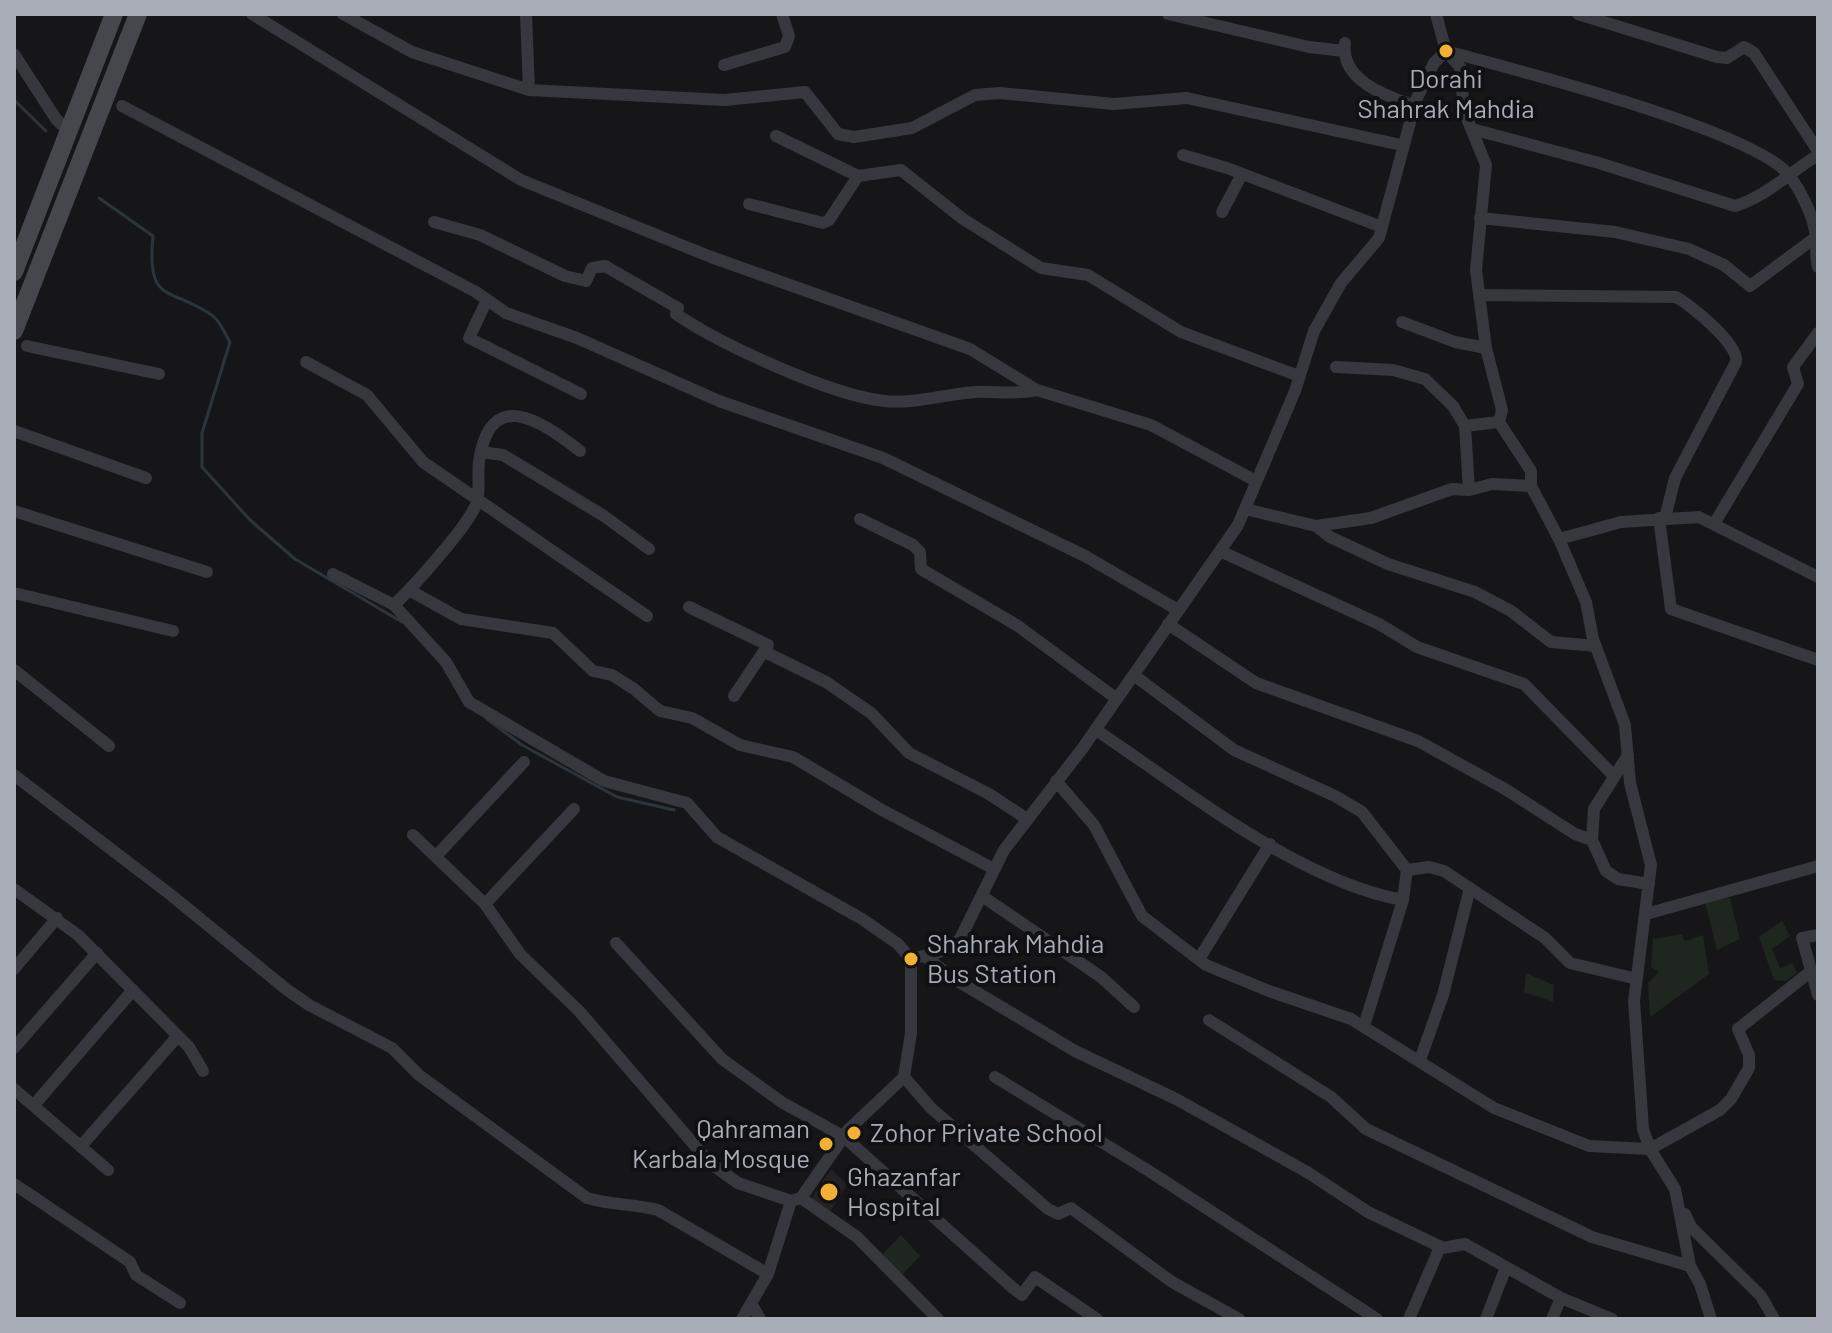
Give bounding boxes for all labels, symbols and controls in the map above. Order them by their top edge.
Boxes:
marker: Dorahi Shahrak Mahdia [1437,42,1455,60]
place label: Dorahi Shahrak Mahdia [1357,63,1535,124]
place label: Shahrak Mahdia Bus Station [927,928,1104,990]
marker: Shahrak Mahdia Bus Station [902,950,920,968]
place label: Qahraman Karbala Mosque [632,1113,810,1174]
place label: Zohor Private School [870,1117,1103,1149]
marker: Zohor Private School [845,1124,863,1142]
marker: Qahraman Karbala Mosque [817,1135,835,1153]
place label: Ghazanfar Hospital [847,1161,961,1222]
marker: Ghazanfar Hospital [818,1181,840,1203]

